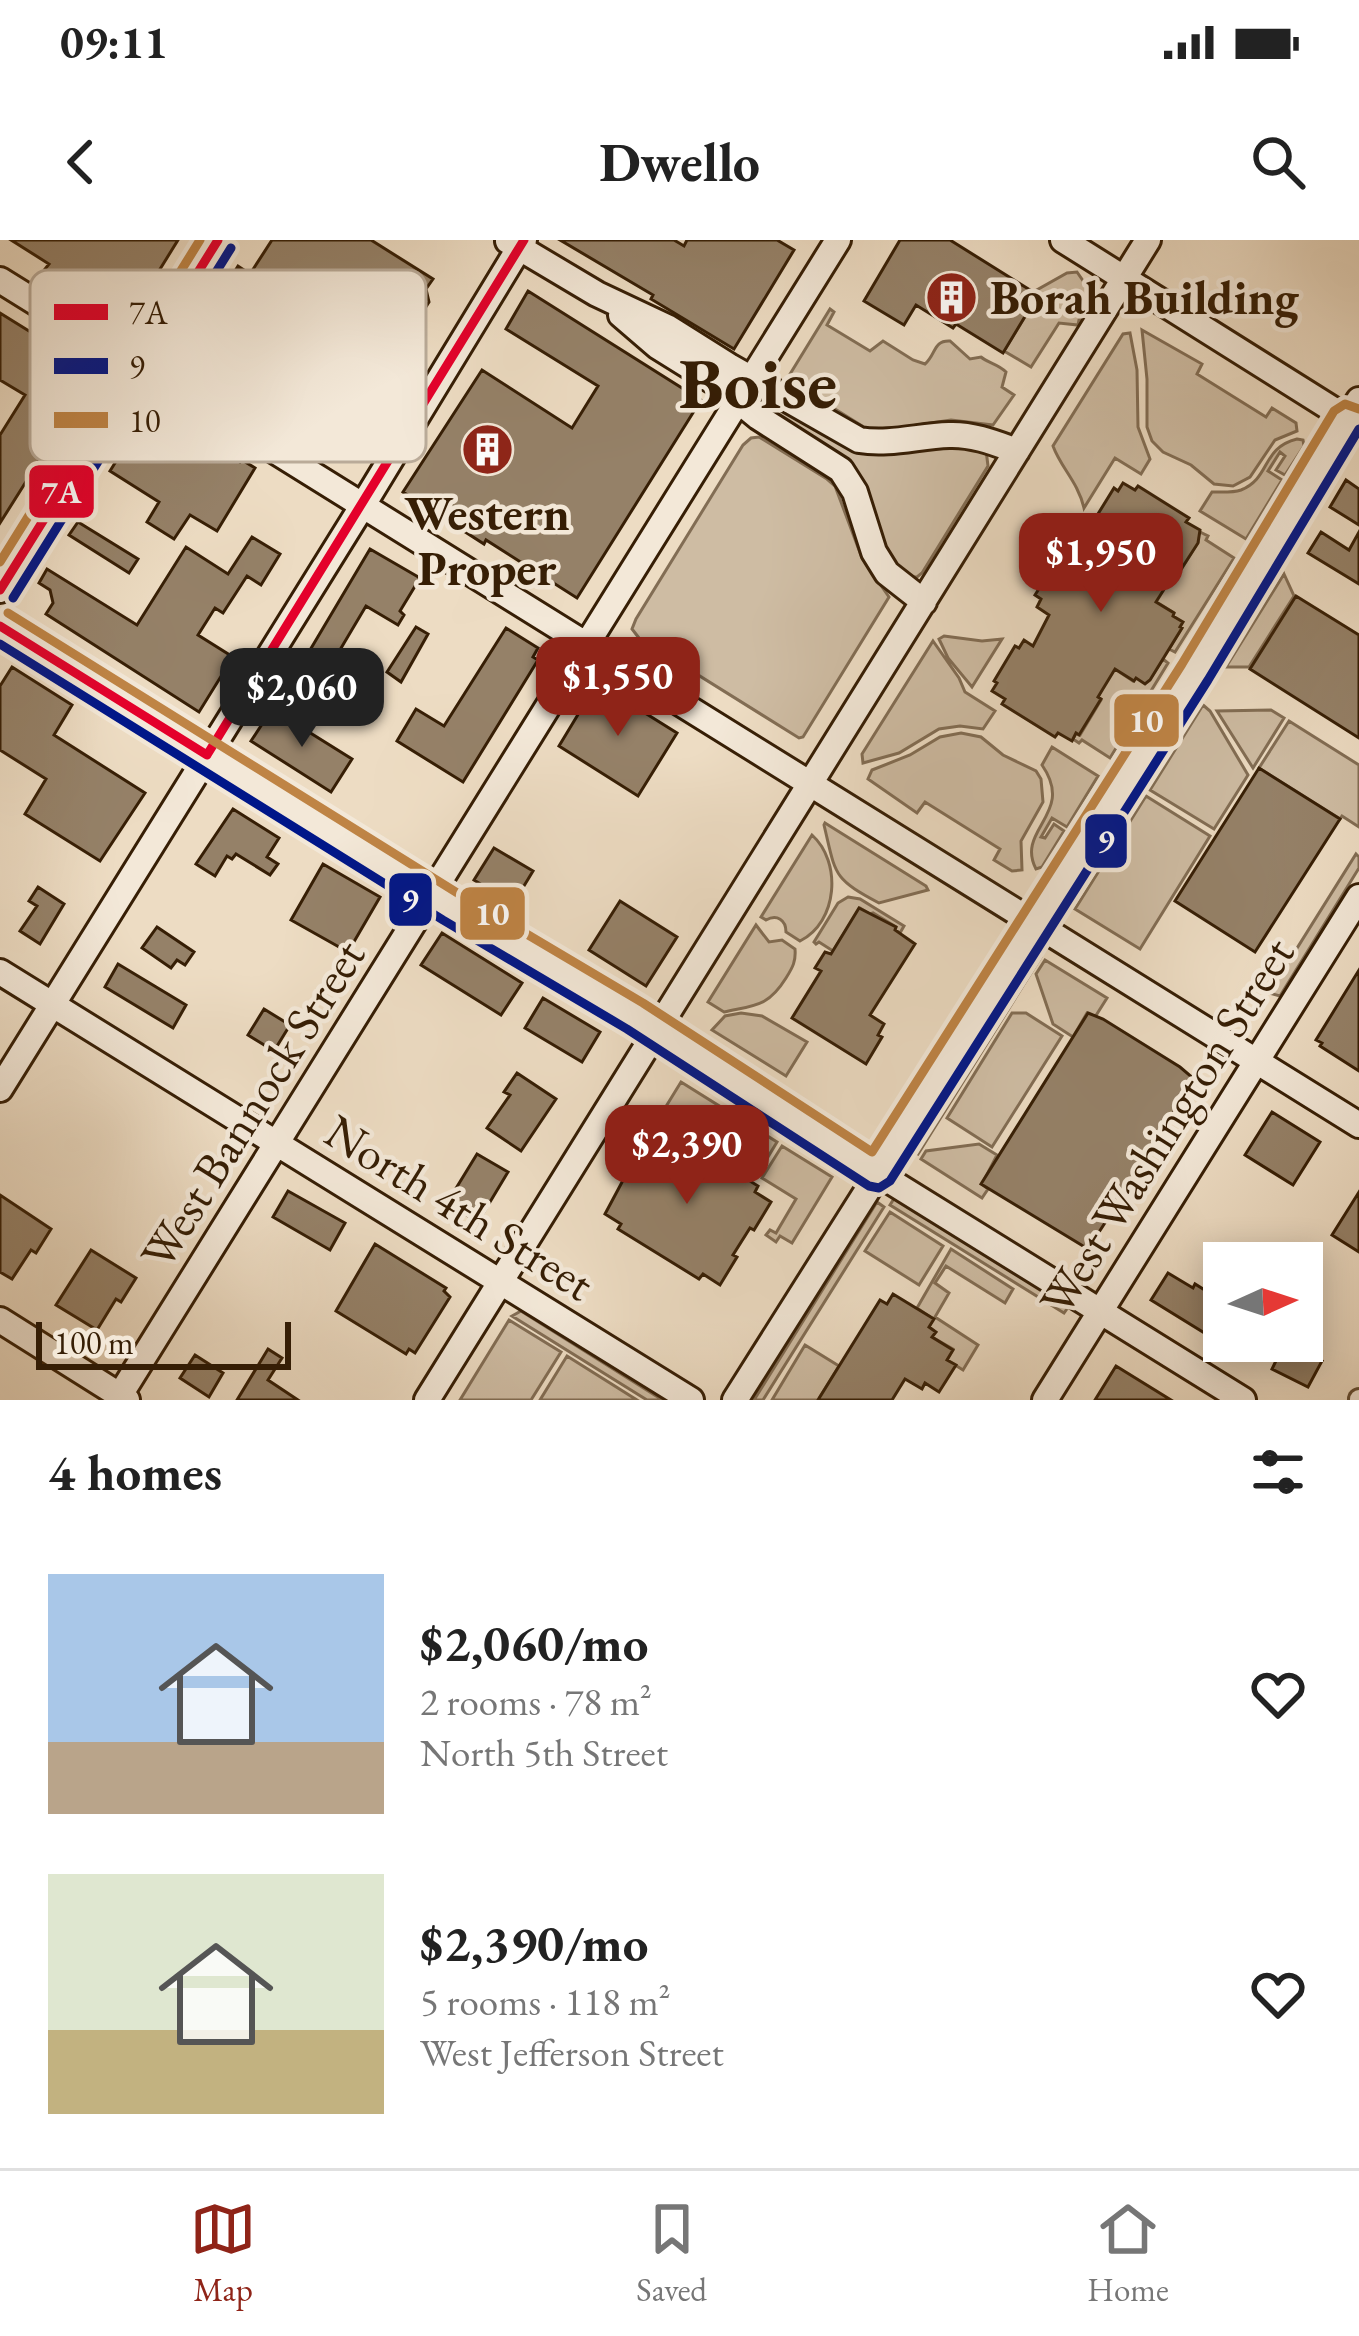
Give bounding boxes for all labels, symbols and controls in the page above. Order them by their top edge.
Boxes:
text: 09:11 [60,13,168,71]
text: Dwello [599,127,760,197]
icon: back [48,129,114,195]
icon: search [1245,129,1311,195]
place label: Borah Building [990,266,1300,328]
building icon: Borah Building [923,269,979,325]
legend [30,270,426,462]
text: 7A [129,291,168,334]
district label: Boise [679,335,837,429]
text: 9 [129,345,145,388]
text: 10 [129,399,161,442]
building icon: Western Proper [459,422,515,478]
line badge: 7A [27,463,96,520]
text: 7A [40,470,82,513]
place label: Western Proper [404,482,570,599]
pin: $1,950 [1003,513,1199,615]
text: $1,950 [1046,526,1156,577]
pin: $1,550 [520,637,716,739]
pin: $2,060 [204,648,400,750]
text: $1,550 [563,650,673,701]
text: $2,060 [247,661,357,712]
line badge: 10 [1112,692,1181,749]
text: 10 [1129,699,1163,742]
line badge: 9 [1083,812,1129,870]
text: 9 [1097,819,1115,862]
line badge: 9 [387,871,434,928]
text: 9 [401,878,419,921]
line badge: 10 [458,885,527,942]
text: 10 [475,892,509,935]
street label: West Washington Street [1025,926,1307,1326]
street label: West Bannock Street [126,928,378,1280]
street label: North 4th Street [314,1100,606,1314]
pin: $2,390 [589,1105,785,1207]
text: $2,390 [632,1118,742,1169]
north arrow [1203,1242,1323,1362]
map controls [1203,1242,1323,1362]
scale bar [36,1316,291,1369]
text: 100 m [54,1321,134,1364]
text: 4 homes [48,1439,222,1505]
icon: filters [1245,1439,1311,1505]
text: $2,060/mo [420,1610,648,1676]
icon: home [144,1622,288,1766]
icon: heart [1245,1661,1311,1727]
text: 2 rooms · 78 m² [420,1676,652,1727]
text: North 5th Street [420,1727,668,1778]
text: $2,390/mo [420,1910,648,1976]
icon: home [144,1922,288,2066]
icon: heart [1245,1961,1311,2027]
text: 5 rooms · 118 m² [420,1976,671,2027]
text: West Jefferson Street [420,2027,724,2078]
tab: Map [190,2196,256,2311]
tab: Saved [636,2196,707,2311]
tab: Home [1087,2196,1169,2311]

